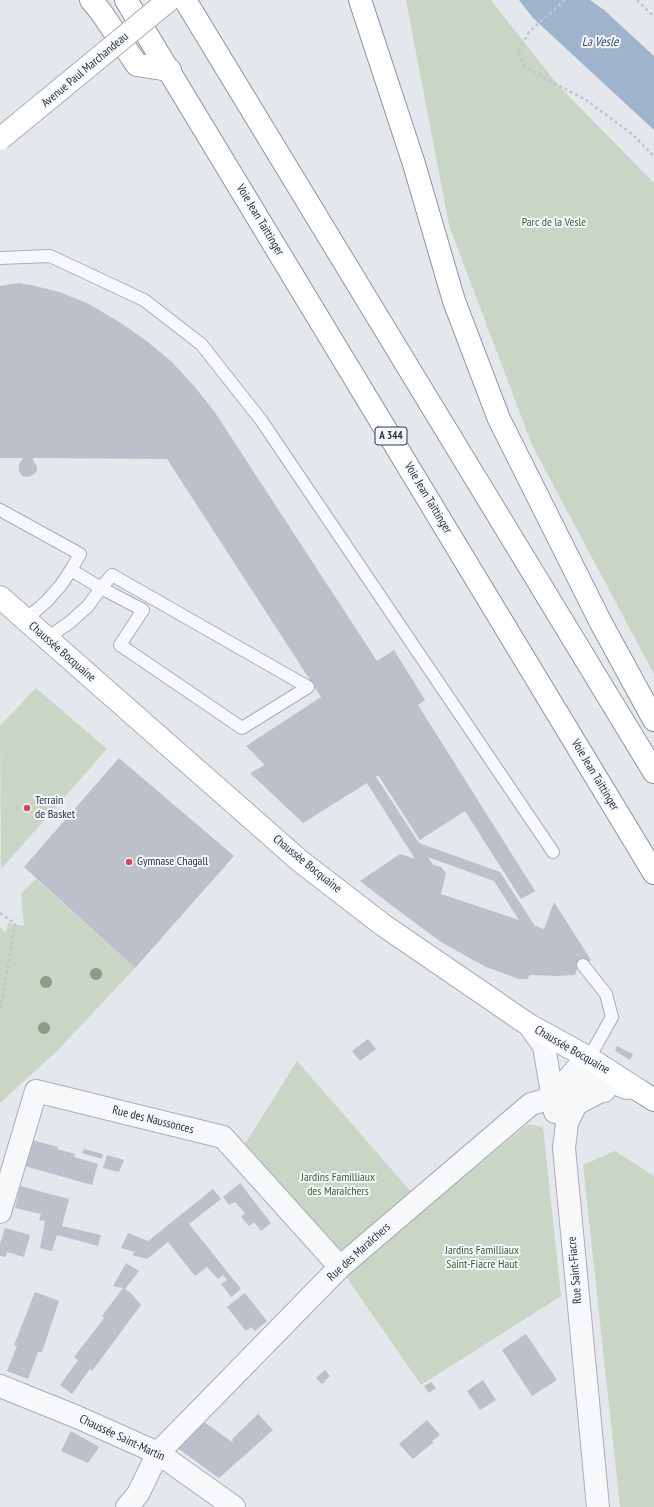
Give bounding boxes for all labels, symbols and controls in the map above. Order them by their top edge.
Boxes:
street label: Avenue Paul Marchandeau [39,30,131,110]
water label: La Vesle [582,34,618,50]
street label: Voie Jean Taittinger [233,182,287,258]
park label: Parc de la Vesle [522,216,586,230]
road number: A 344 [375,427,407,445]
street label: Voie Jean Taittinger [401,460,455,536]
street label: Chaussée Bocquaine [26,619,98,685]
street label: Voie Jean Taittinger [568,737,622,813]
place label: Terrain de Basket [35,794,75,822]
marker: Terrain de Basket [22,803,32,813]
street label: Chaussée Bocquaine [270,832,344,896]
place label: Gymnase Chagall [137,855,208,869]
marker: Gymnase Chagall [124,857,134,867]
street label: Chaussée Bocquaine [532,1023,612,1077]
street label: Rue des Naussonces [111,1103,195,1137]
park label: Jardins Familliaux des Maraîchers [301,1171,375,1199]
street label: Rue des Maraîchers [324,1220,394,1284]
street label: Rue Saint-Fiacre [565,1236,585,1304]
park label: Jardins Familliaux Saint-Fiacre Haut [445,1244,519,1272]
street label: Chaussée Saint-Martin [77,1412,167,1464]

